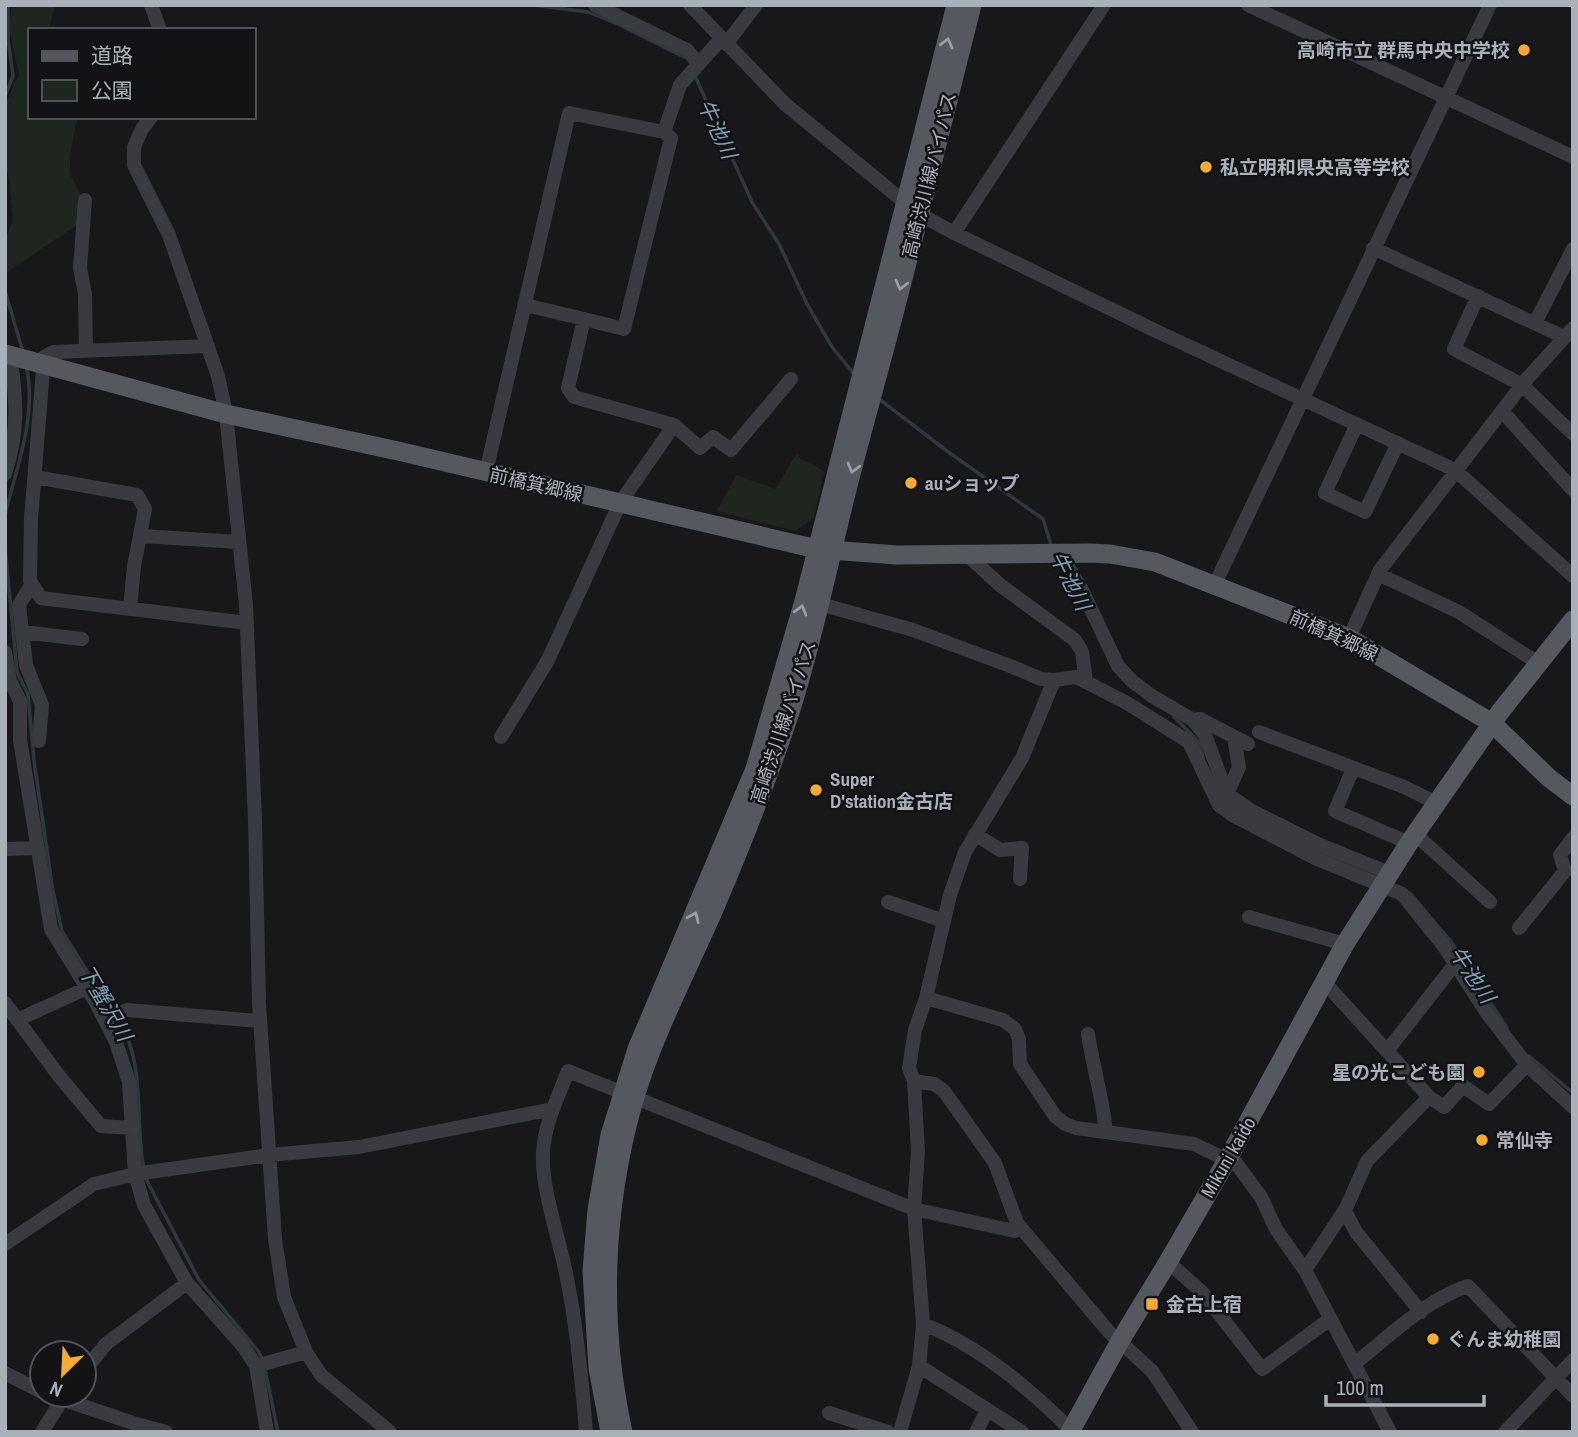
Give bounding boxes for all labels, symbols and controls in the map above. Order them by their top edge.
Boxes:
legend [28,28,256,119]
place label: 高崎市立 群馬中央中学校 [1297,37,1510,63]
one-way arrow [939,38,953,50]
text: 道路 [91,41,133,70]
marker: 高崎市立 群馬中央中学校 [1516,42,1532,58]
text: 公園 [91,76,133,105]
street label: 高崎渋川線バイパス [896,89,962,261]
water label: 牛池川 [691,94,745,165]
place label: 私立明和県央高等学校 [1220,154,1410,180]
marker: 私立明和県央高等学校 [1198,159,1214,175]
one-way arrow [895,279,909,291]
street label: 前橋箕郷線 [487,461,585,507]
one-way arrow [846,462,861,474]
place label: auショップ [925,470,1019,496]
marker: auショップ [903,475,919,491]
water label: 牛池川 [1043,546,1099,617]
street label: 前橋箕郷線 [1285,603,1383,667]
one-way arrow [793,604,807,616]
street label: 高崎渋川線バイパス [744,637,822,807]
place label: Super D'station金古店 [830,766,953,814]
marker: Super D'station金古店 [808,782,824,798]
one-way arrow [686,911,700,924]
water label: 牛池川 [1443,940,1503,1011]
water label: 下蟹沢川 [72,959,140,1048]
place label: 星の光こども園 [1332,1059,1465,1085]
marker: 星の光こども園 [1471,1064,1487,1080]
street label: Mikuni kaido [1194,1112,1262,1202]
place label: 常仙寺 [1496,1127,1553,1153]
marker: 常仙寺 [1474,1132,1490,1148]
place label: 金古上宿 [1166,1291,1242,1317]
marker: 金古上宿 [1144,1296,1160,1312]
place label: ぐんま幼稚園 [1447,1326,1561,1352]
marker: ぐんま幼稚園 [1425,1331,1441,1347]
north arrow [28,1339,98,1409]
scale bar [1326,1364,1484,1408]
text: 100 m [1336,1373,1384,1402]
text: N [46,1375,67,1404]

